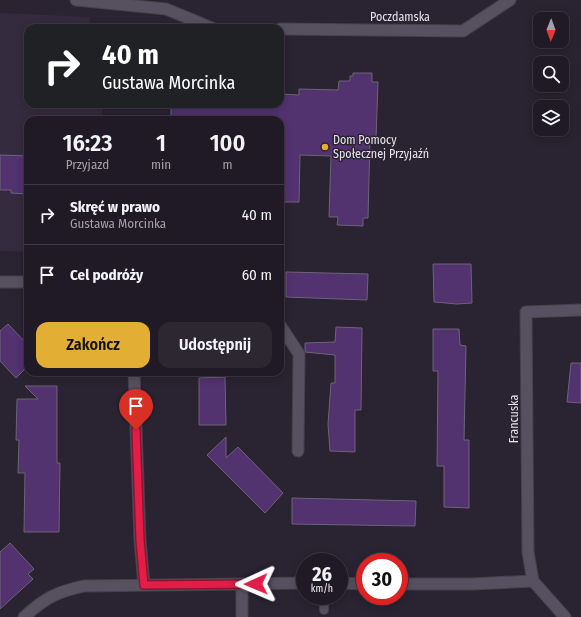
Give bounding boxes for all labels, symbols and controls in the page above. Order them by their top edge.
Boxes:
street label: Poczdamska [370,10,430,24]
north arrow [533,12,569,48]
map controls [533,12,569,136]
text: 40 m [102,38,159,71]
icon: right [36,40,88,92]
button: search [533,56,569,92]
text: Gustawa Morcinka [102,72,235,94]
button: layers [533,100,569,136]
text: 16:23 [62,129,113,157]
text: 1 [156,129,166,157]
text: 100 [210,129,245,157]
place label: Dom Pomocy Społecznej Przyjaźń [333,133,429,161]
marker: Dom Pomocy Społecznej Przyjaźń [320,142,330,152]
text: Przyjazd [66,157,109,172]
text: min [151,157,171,172]
text: m [223,157,233,172]
text: Skręć w prawo [70,198,160,216]
icon: right [36,204,58,226]
text: 40 m [242,206,272,224]
text: Gustawa Morcinka [70,216,166,231]
icon: arrive [36,264,58,286]
text: Cel podróży [70,266,143,284]
text: 60 m [242,266,272,284]
button: Zakończ [36,322,150,368]
button: Udostępnij [158,322,272,368]
pin [119,389,153,430]
icon: arrive [125,395,147,417]
street label: Francuska [507,395,521,443]
speed limit sign: 30 [356,553,408,605]
text: 26 [312,562,332,586]
position arrow [235,563,277,605]
text: km/h [311,583,333,595]

